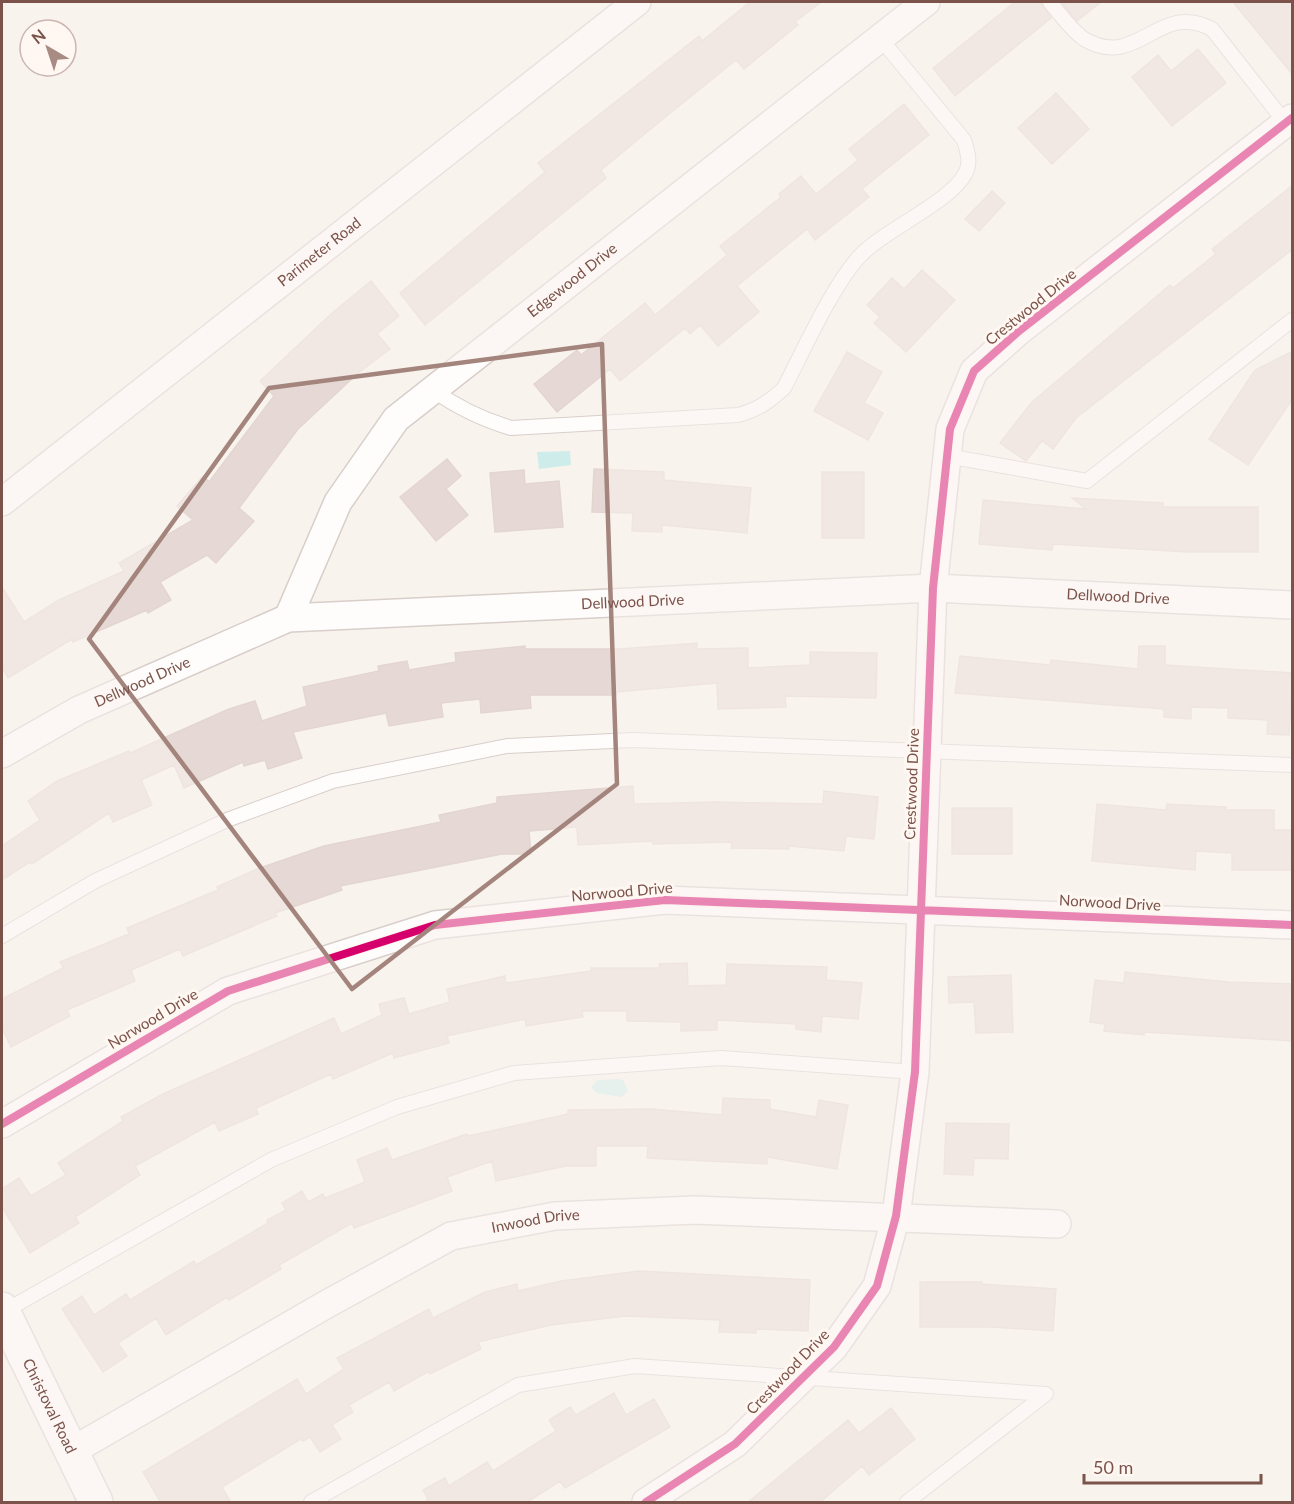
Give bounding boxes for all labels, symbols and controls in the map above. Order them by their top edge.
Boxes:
north arrow [18,18,78,78]
text: N [27,25,49,47]
street label: Parimeter Road [274,213,364,290]
street label: Edgewood Drive [523,239,620,320]
street label: Crestwood Drive [981,264,1079,348]
street label: Dellwood Drive [1066,584,1170,607]
street label: Dellwood Drive [581,590,685,612]
street label: Dellwood Drive [91,652,193,710]
street label: Crestwood Drive [900,728,922,840]
street label: Norwood Drive [570,878,674,904]
street label: Norwood Drive [1059,890,1161,914]
street label: Norwood Drive [104,984,201,1052]
street label: Inwood Drive [490,1205,580,1236]
street label: Crestwood Drive [742,1325,833,1418]
street label: Christoval Road [19,1355,81,1456]
scale bar [1084,1447,1261,1485]
text: 50 m [1093,1456,1133,1478]

